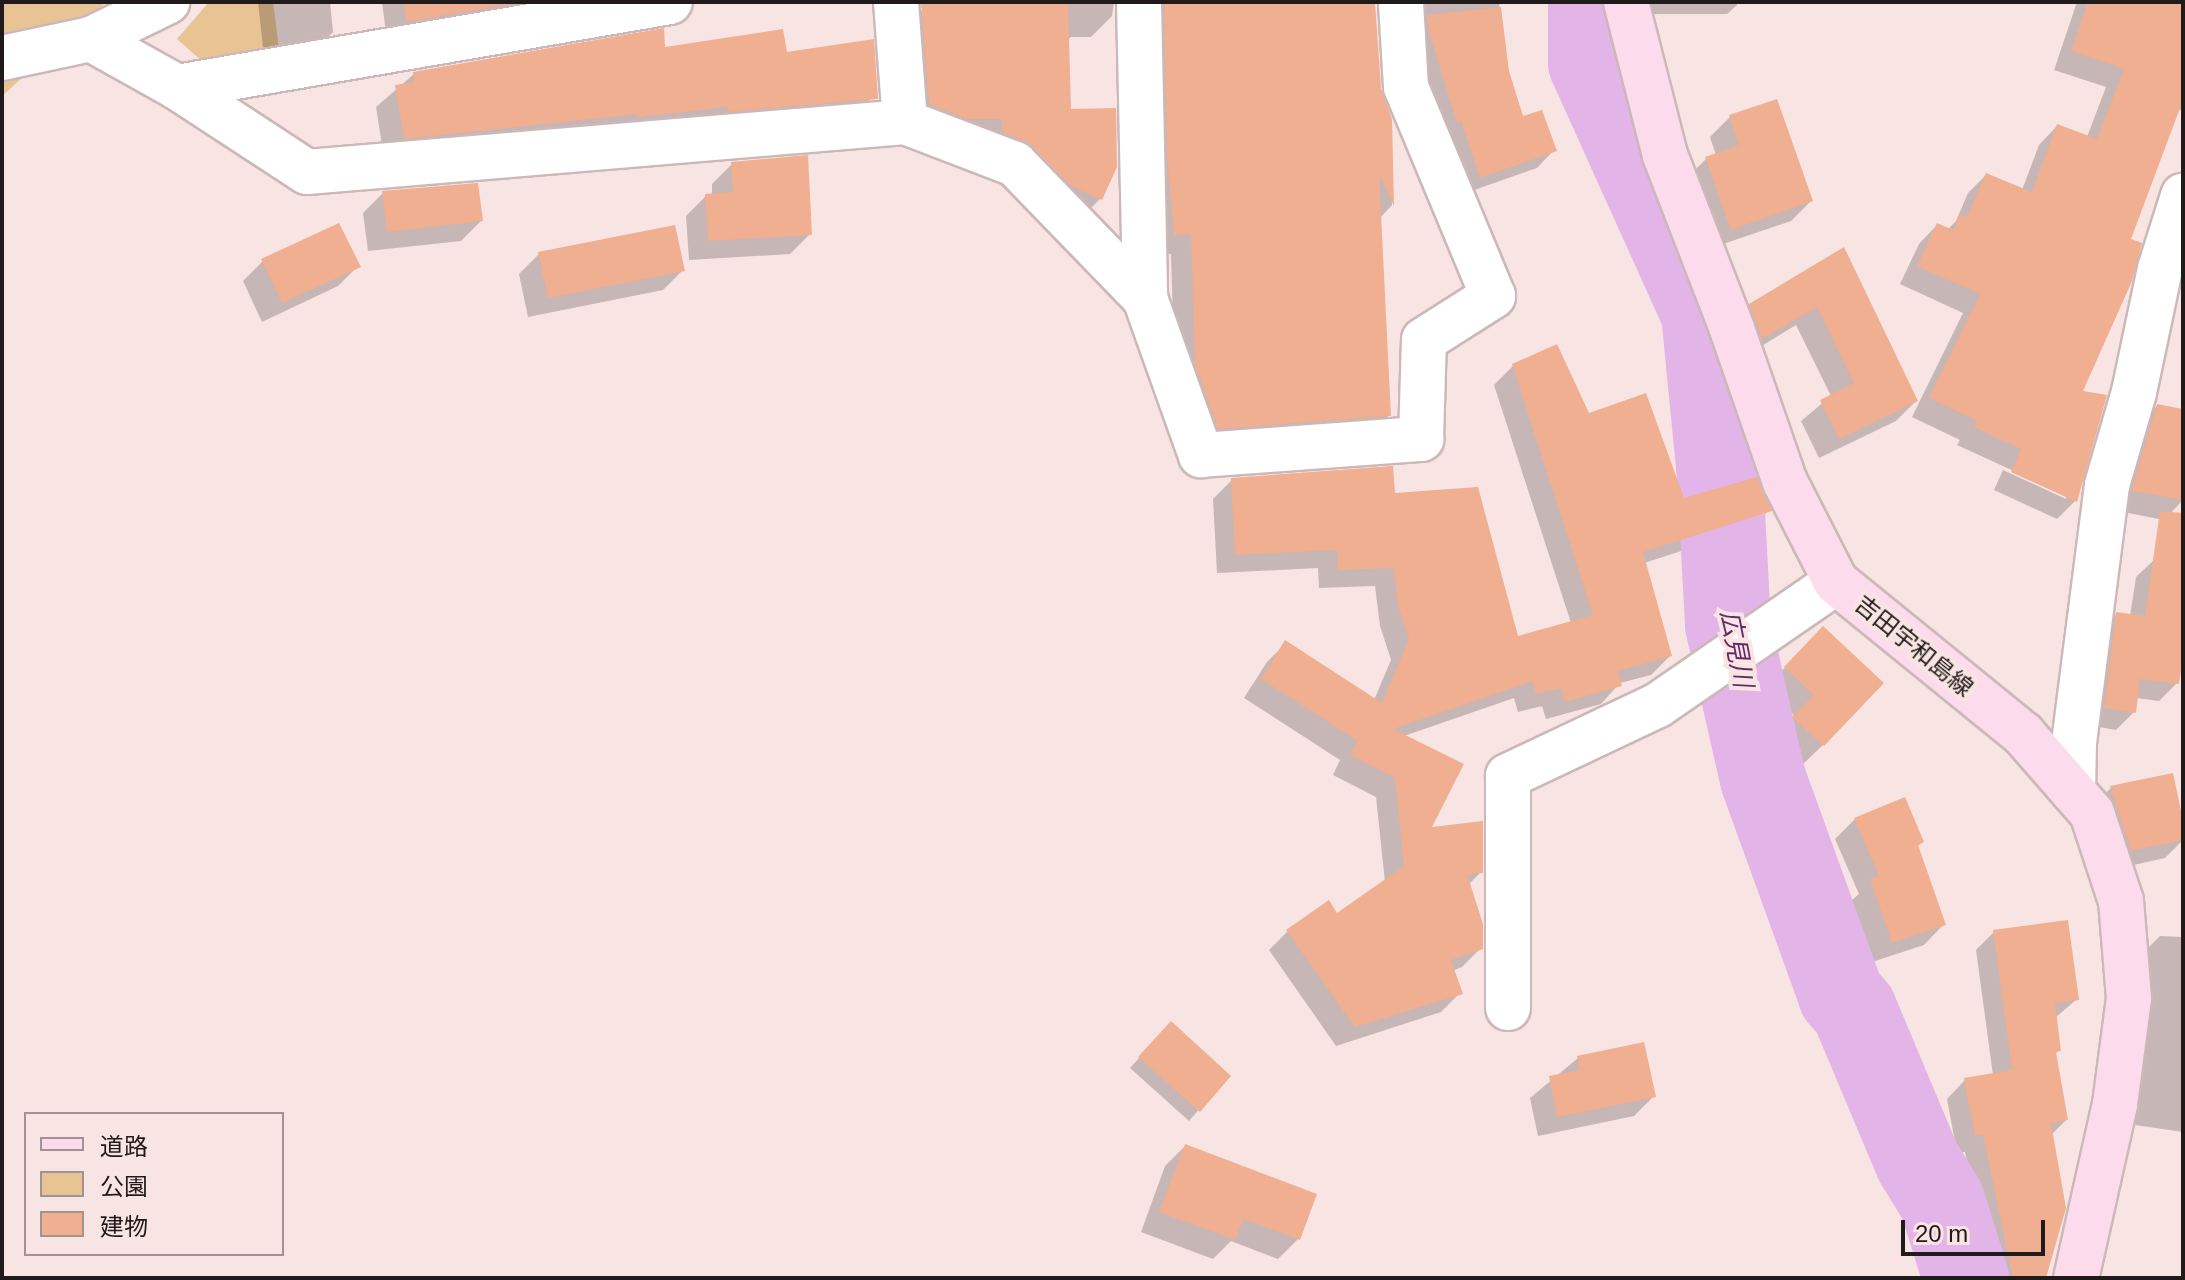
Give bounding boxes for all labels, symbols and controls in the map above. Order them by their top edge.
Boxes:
street label: 吉田宇和島線 [1849,589,1979,703]
water label: 広見川 [1713,608,1759,690]
legend [24,1112,284,1256]
text: 道路 [100,1133,148,1160]
text: 公園 [100,1173,148,1200]
scale bar [1905,1204,2049,1254]
text: 建物 [100,1213,148,1240]
text: 20 m [1915,1220,1968,1247]

